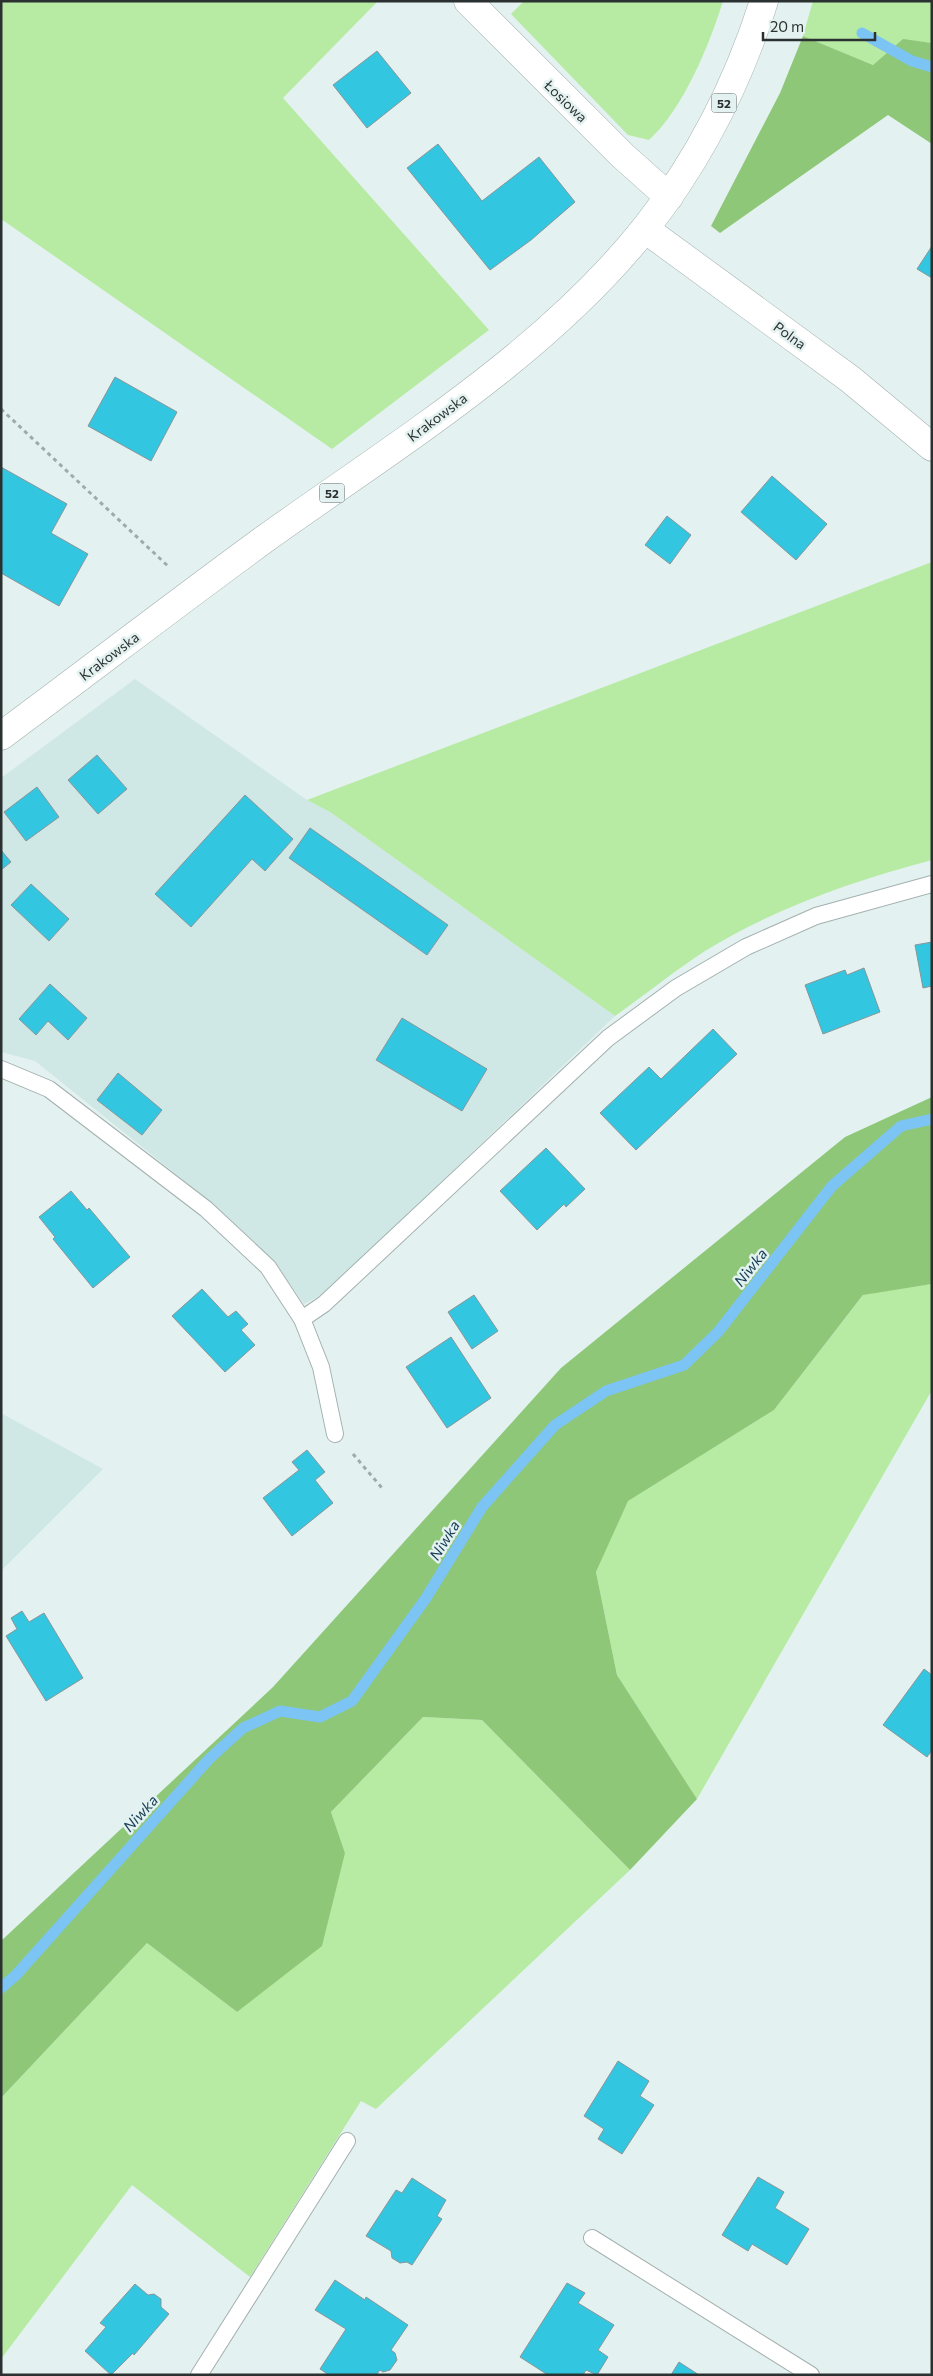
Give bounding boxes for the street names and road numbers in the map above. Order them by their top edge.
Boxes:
street label: Łosiowa [540,76,591,125]
road number: 52 [712,94,736,112]
street label: Polna [771,318,809,352]
street label: Krakowska [404,389,470,445]
road number: 52 [320,483,344,502]
street label: Krakowska [76,628,142,684]

